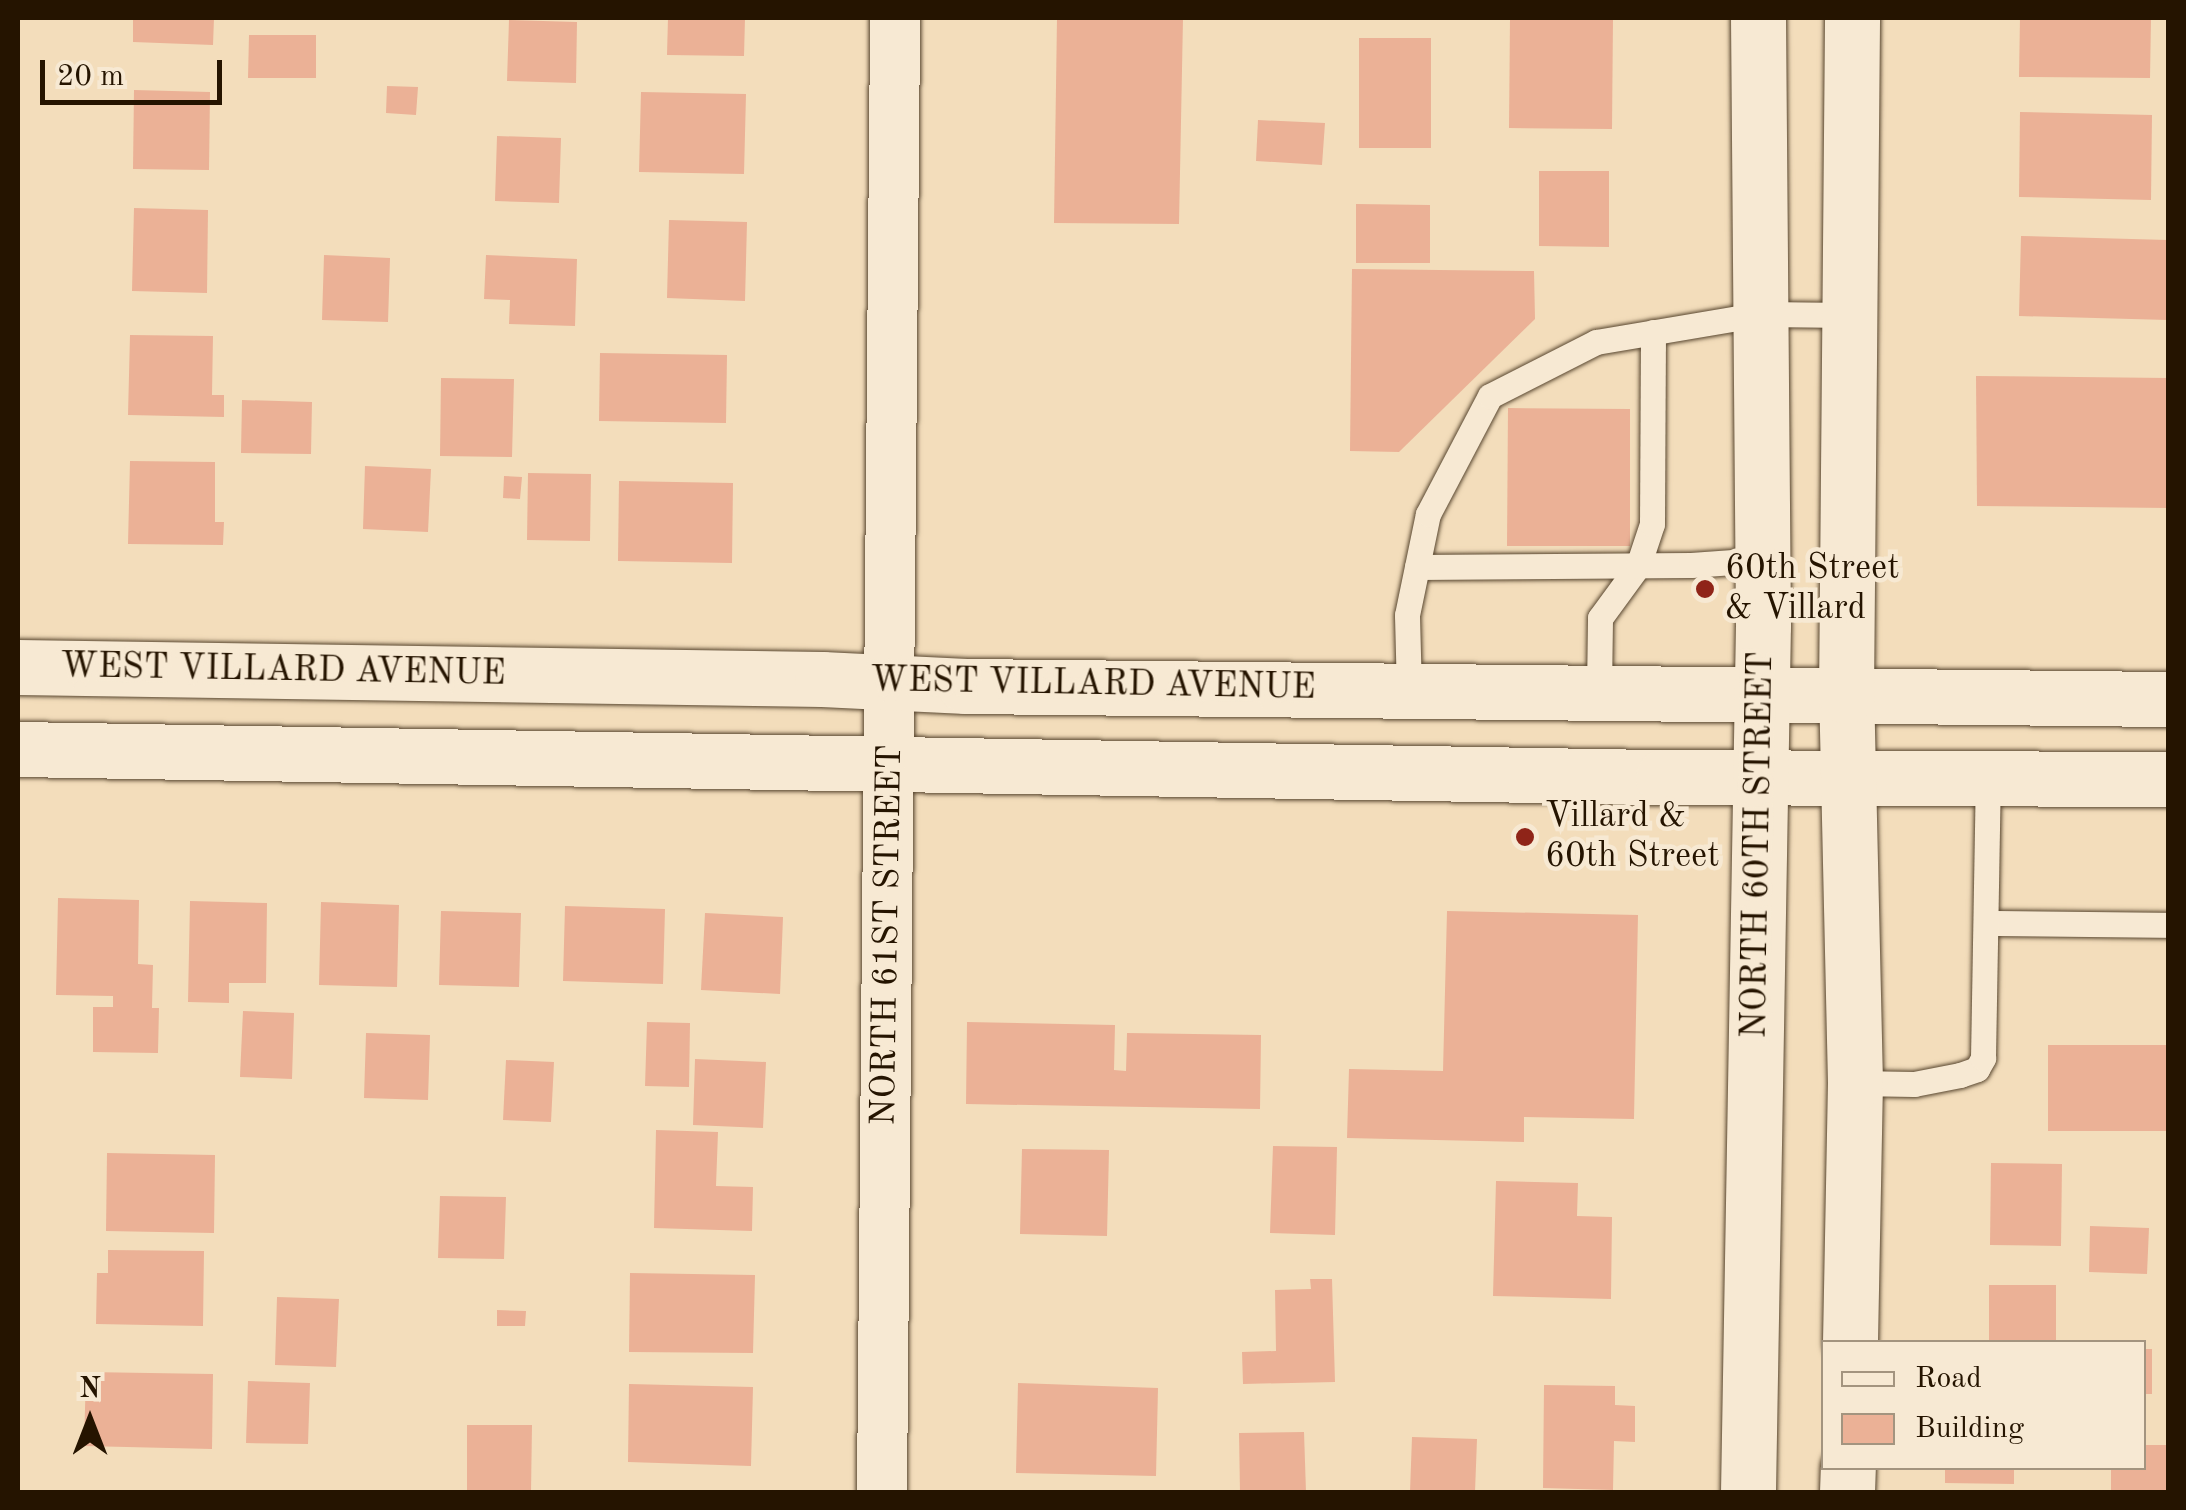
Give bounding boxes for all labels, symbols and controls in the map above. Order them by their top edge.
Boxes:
scale bar [45,40,228,102]
text: 20 m [57,62,124,92]
place label: 60th Street & Villard [1725,548,1899,630]
marker: 60th Street & Villard [1694,578,1716,600]
street label: WEST VILLARD AVENUE [60,646,506,696]
street label: NORTH 60TH STREET [1735,651,1783,1039]
street label: WEST VILLARD AVENUE [870,660,1316,710]
street label: NORTH 61ST STREET [864,744,912,1126]
place label: Villard & 60th Street [1545,796,1719,878]
marker: Villard & 60th Street [1514,826,1536,848]
legend [1821,1340,2146,1470]
text: Road [1915,1364,1982,1394]
north arrow [40,1370,140,1470]
text: N [79,1376,101,1404]
text: Building [1915,1414,2024,1444]

